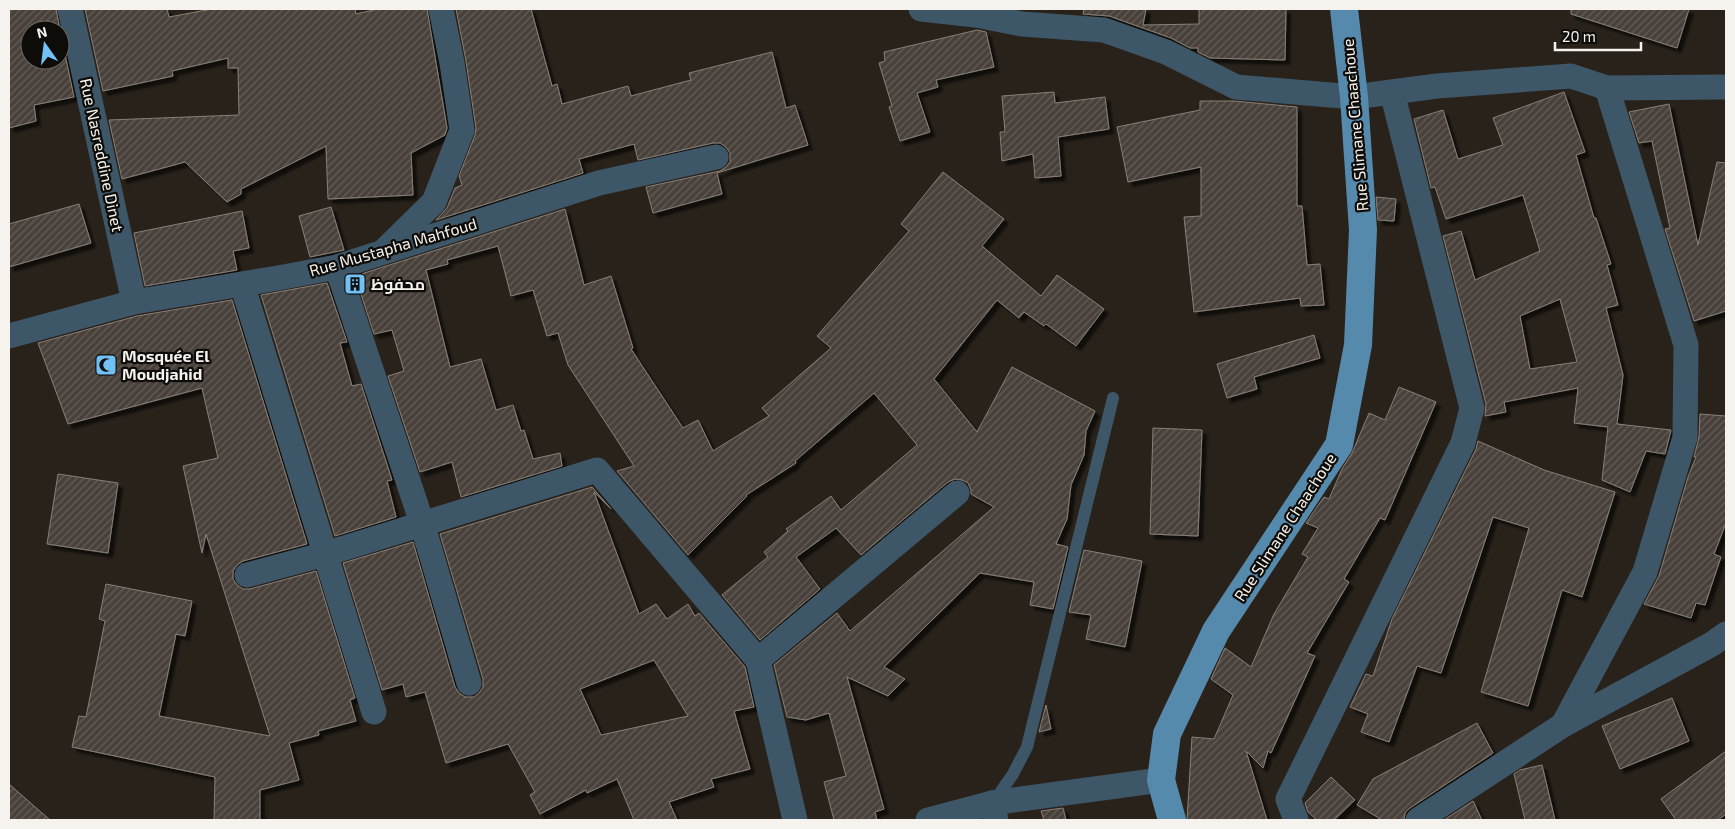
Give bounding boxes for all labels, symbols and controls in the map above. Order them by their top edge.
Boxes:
north arrow [20,20,70,70]
scale bar [1555,20,1641,52]
text: N [35,22,49,41]
text: 20 m [1562,27,1596,45]
street label: Rue Slimane Chaachoue [1337,38,1372,212]
street label: Rue Nasreddine Dinet [77,76,128,233]
street label: Rue Mustapha Mahfoud [307,213,479,280]
building icon: محفوظ [343,272,367,296]
place label: محفوظ [371,274,425,294]
place label: Mosquée El Moudjahid [122,346,210,383]
mosque icon: Mosquée El Moudjahid [94,353,118,377]
street label: Rue Slimane Chaachoue [1229,449,1340,604]

